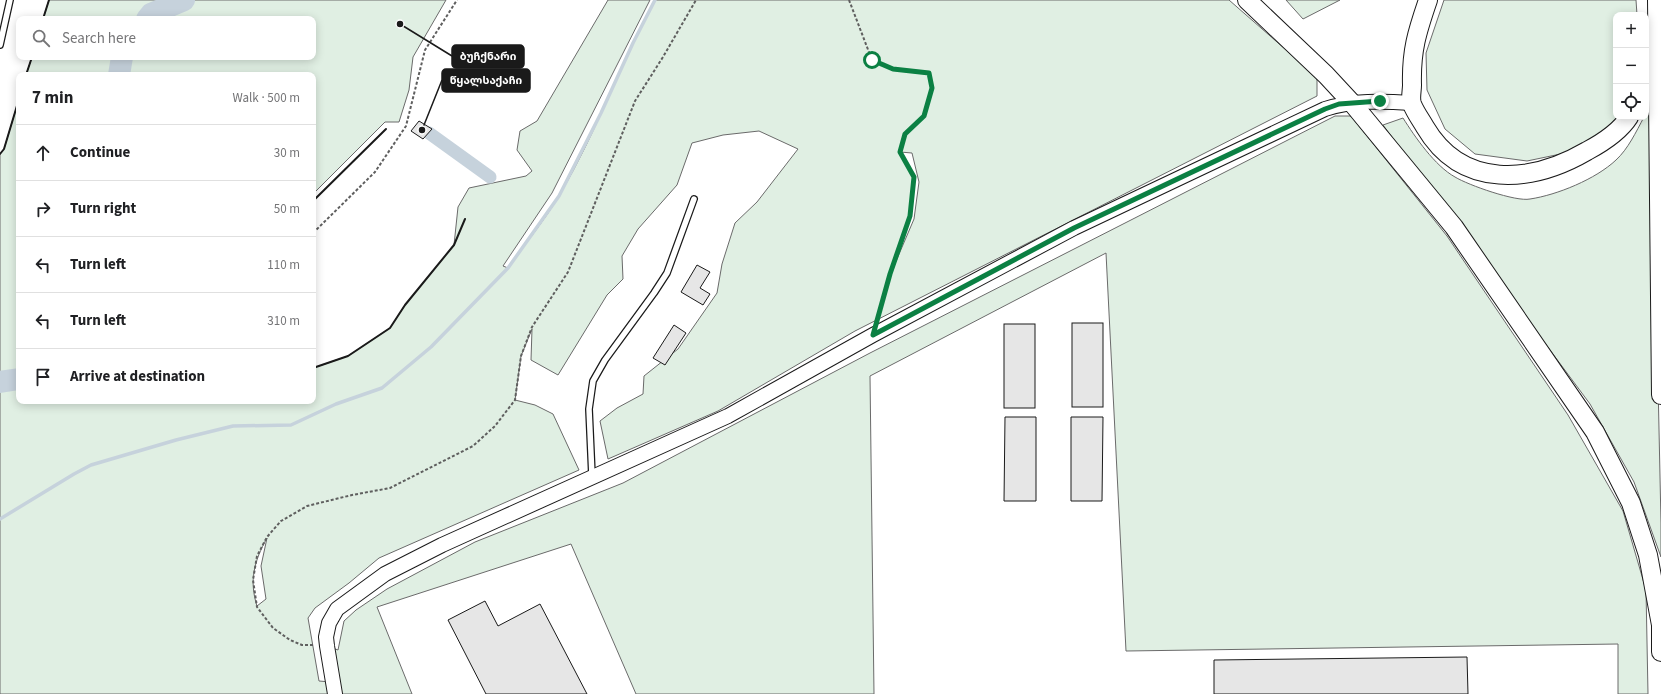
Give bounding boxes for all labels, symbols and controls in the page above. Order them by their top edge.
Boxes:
map controls [1613,12,1649,120]
button: + [1613,12,1649,48]
search box [16,16,316,60]
icon: search [30,27,52,49]
text: Search here [62,28,136,49]
callout: ბუჩქნარი [452,45,524,68]
button: − [1613,48,1649,84]
text: ბუჩქნარი [460,49,517,64]
route start [863,51,881,69]
callout: წყალსაქაჩი [442,69,530,92]
text: წყალსაქაჩი [450,73,523,88]
button: locate [1613,84,1649,120]
text: 7 min [32,86,73,110]
text: Walk · 500 m [232,89,300,107]
route end [1371,92,1389,110]
icon: ahead [32,142,54,164]
text: Continue [70,142,130,163]
text: 30 m [274,144,300,162]
icon: right [32,198,54,220]
text: Turn right [70,198,136,219]
text: 50 m [274,200,300,218]
icon: left [32,254,54,276]
text: Turn left [70,254,126,275]
text: 110 m [267,256,300,274]
icon: left [32,310,54,332]
text: Turn left [70,310,126,331]
text: 310 m [267,312,300,330]
icon: arrive [32,366,54,388]
text: Arrive at destination [70,366,205,387]

